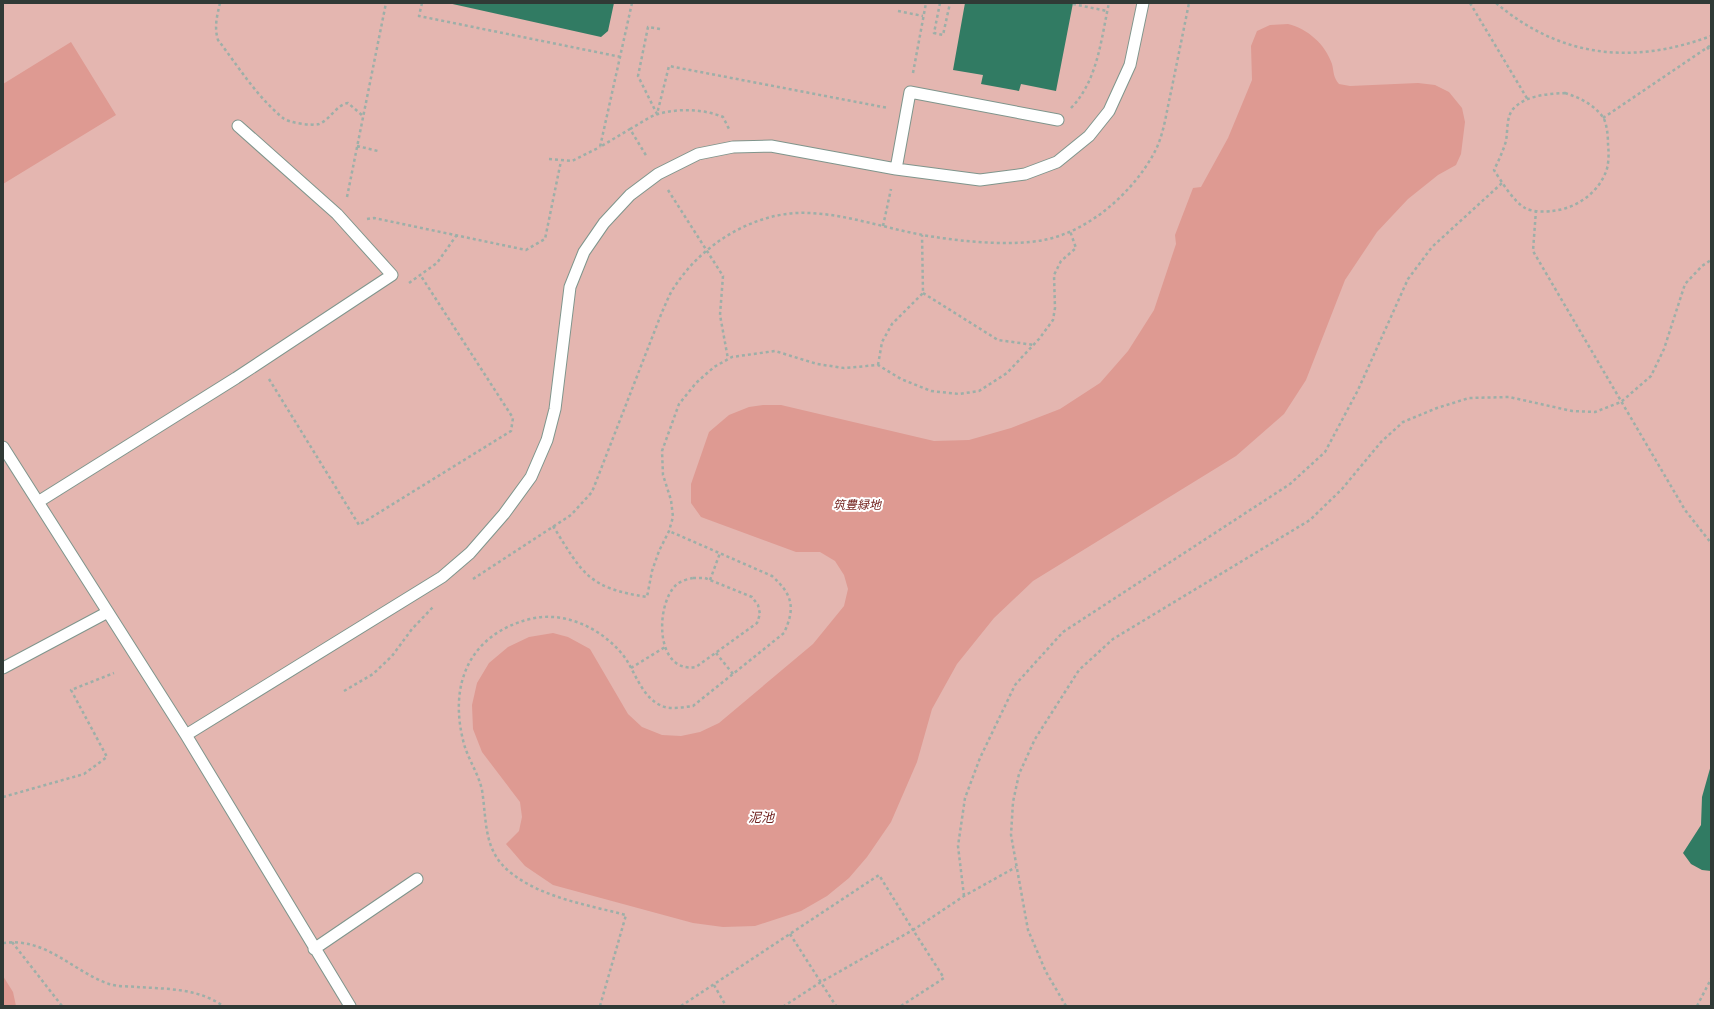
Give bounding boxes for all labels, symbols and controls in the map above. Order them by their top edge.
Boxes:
park label: 筑豊緑地 [833,495,883,513]
water label: 泥池 [748,807,776,826]

